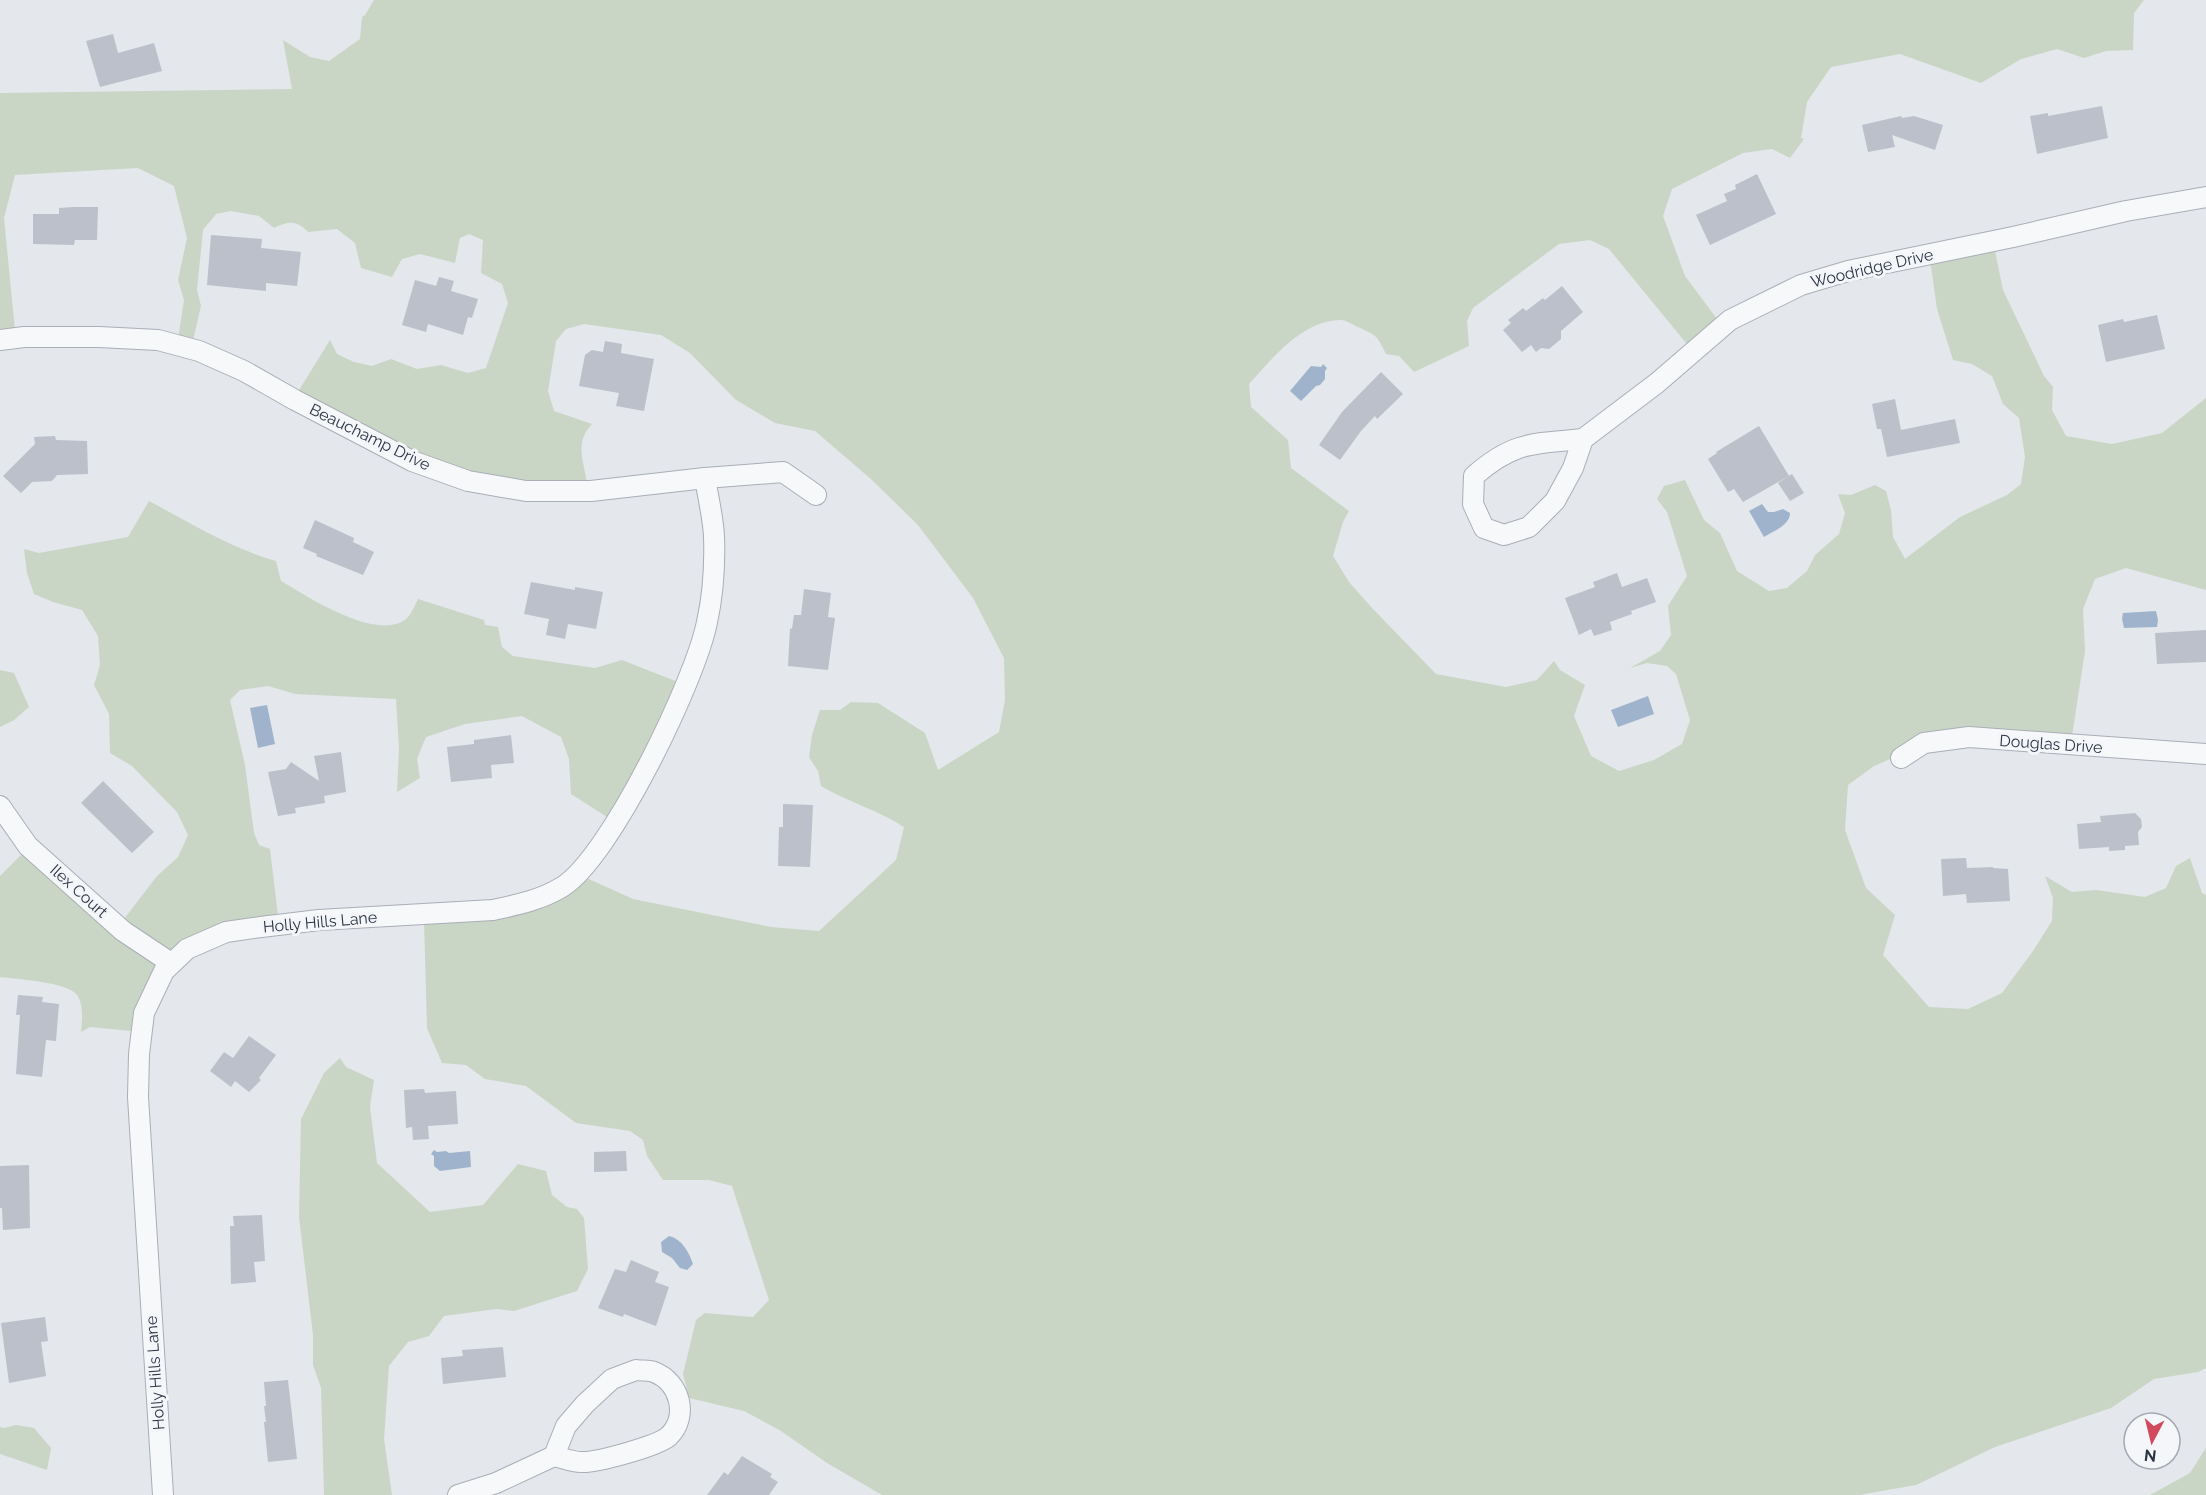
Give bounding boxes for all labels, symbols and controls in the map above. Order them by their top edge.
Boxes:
street label: Woodridge Drive [1809,245,1935,291]
street label: Beauchamp Drive [307,400,433,474]
street label: Douglas Drive [1999,731,2103,757]
street label: Ilex Court [46,860,112,922]
street label: Holly Hills Lane [262,908,378,936]
street label: Holly Hills Lane [142,1315,168,1431]
north arrow [2122,1411,2182,1471]
text: N [2143,1445,2157,1466]

